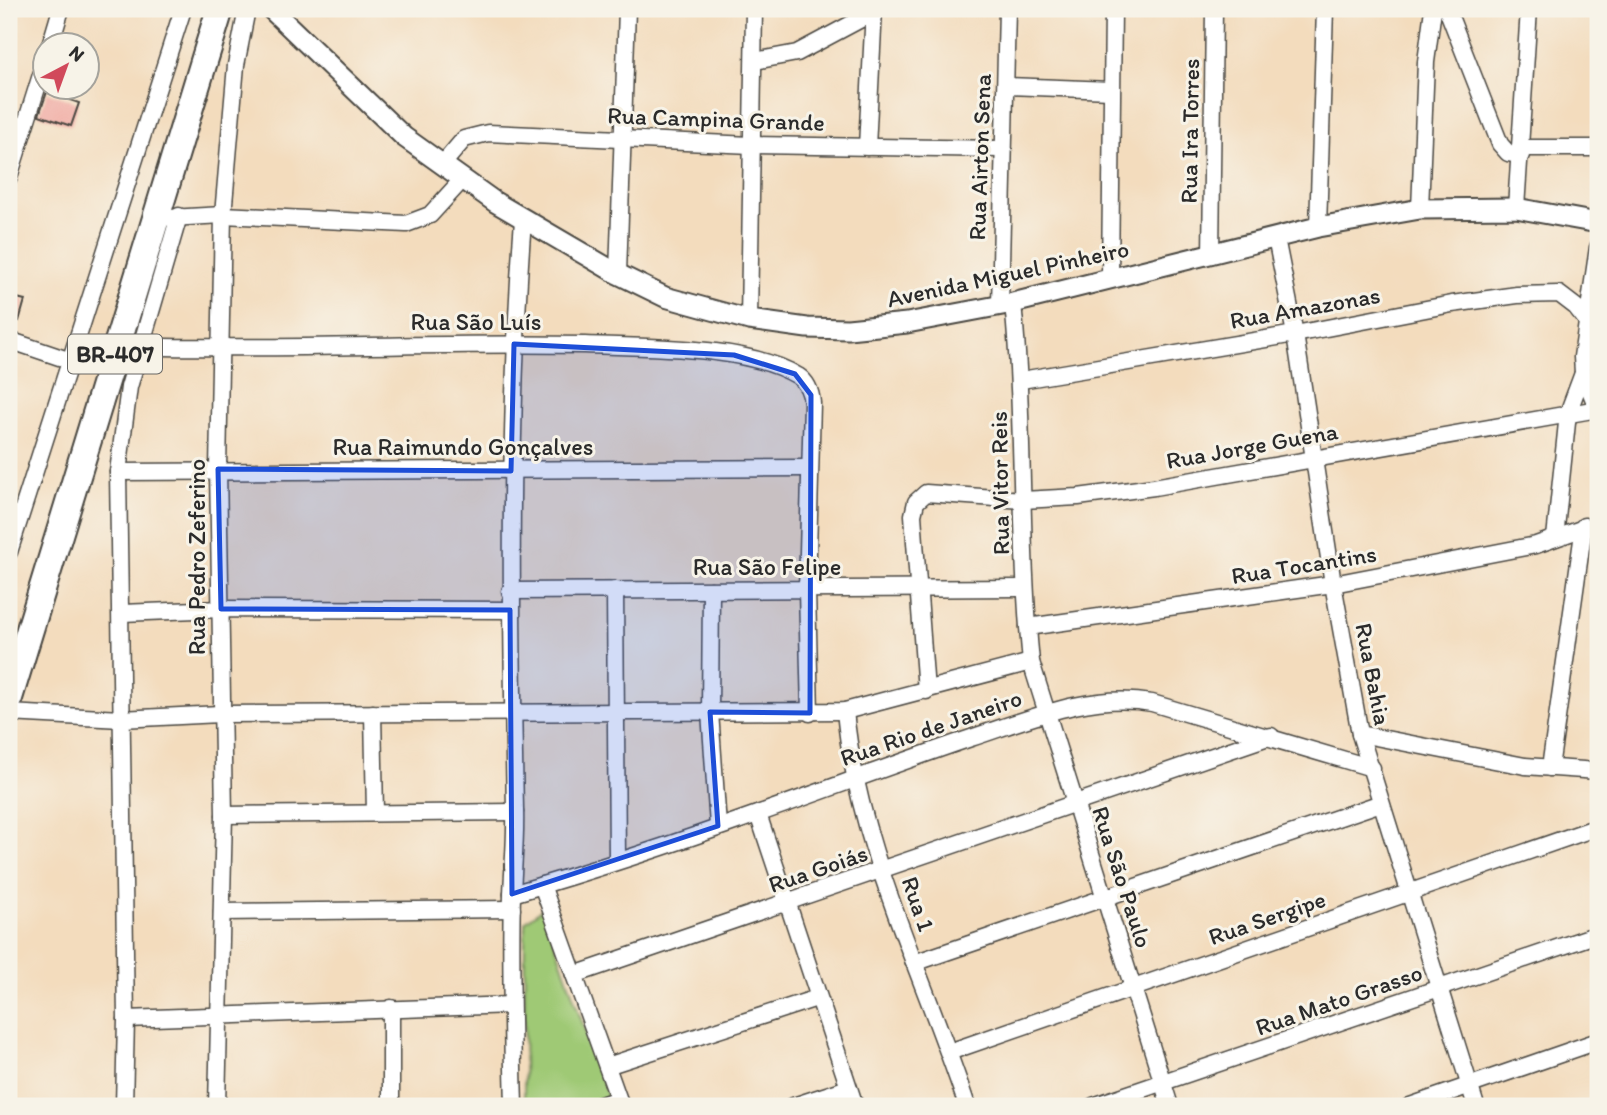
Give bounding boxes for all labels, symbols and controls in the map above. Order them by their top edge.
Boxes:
north arrow [32,32,102,102]
text: N [64,41,89,66]
street label: Rua Ira Torres [1174,58,1205,204]
street label: Rua Airton Sena [962,72,997,241]
street label: Rua Campina Grande [607,100,825,137]
street label: Avenida Miguel Pinheiro [884,234,1132,313]
street label: Rua Amazonas [1227,280,1382,335]
street label: Rua São Luís [411,307,541,336]
road number: BR-407 [68,334,162,374]
street label: Rua Vitor Reis [984,411,1015,555]
street label: Rua Jorge Guena [1164,416,1341,475]
street label: Rua Raimundo Gonçalves [333,432,593,461]
street label: Rua Pedro Zeferino [182,459,211,655]
street label: Rua Tocantins [1229,539,1379,590]
street label: Rua São Felipe [693,552,841,581]
street label: Rua Bahia [1349,620,1398,728]
street label: Rua Rio de Janeiro [836,683,1025,772]
street label: Rua São Paulo [1086,802,1159,951]
street label: Rua Goiás [764,838,871,899]
street label: Rua 1 [896,873,941,935]
street label: Rua Sergipe [1204,884,1329,951]
street label: Rua Mato Grasso [1252,957,1426,1042]

